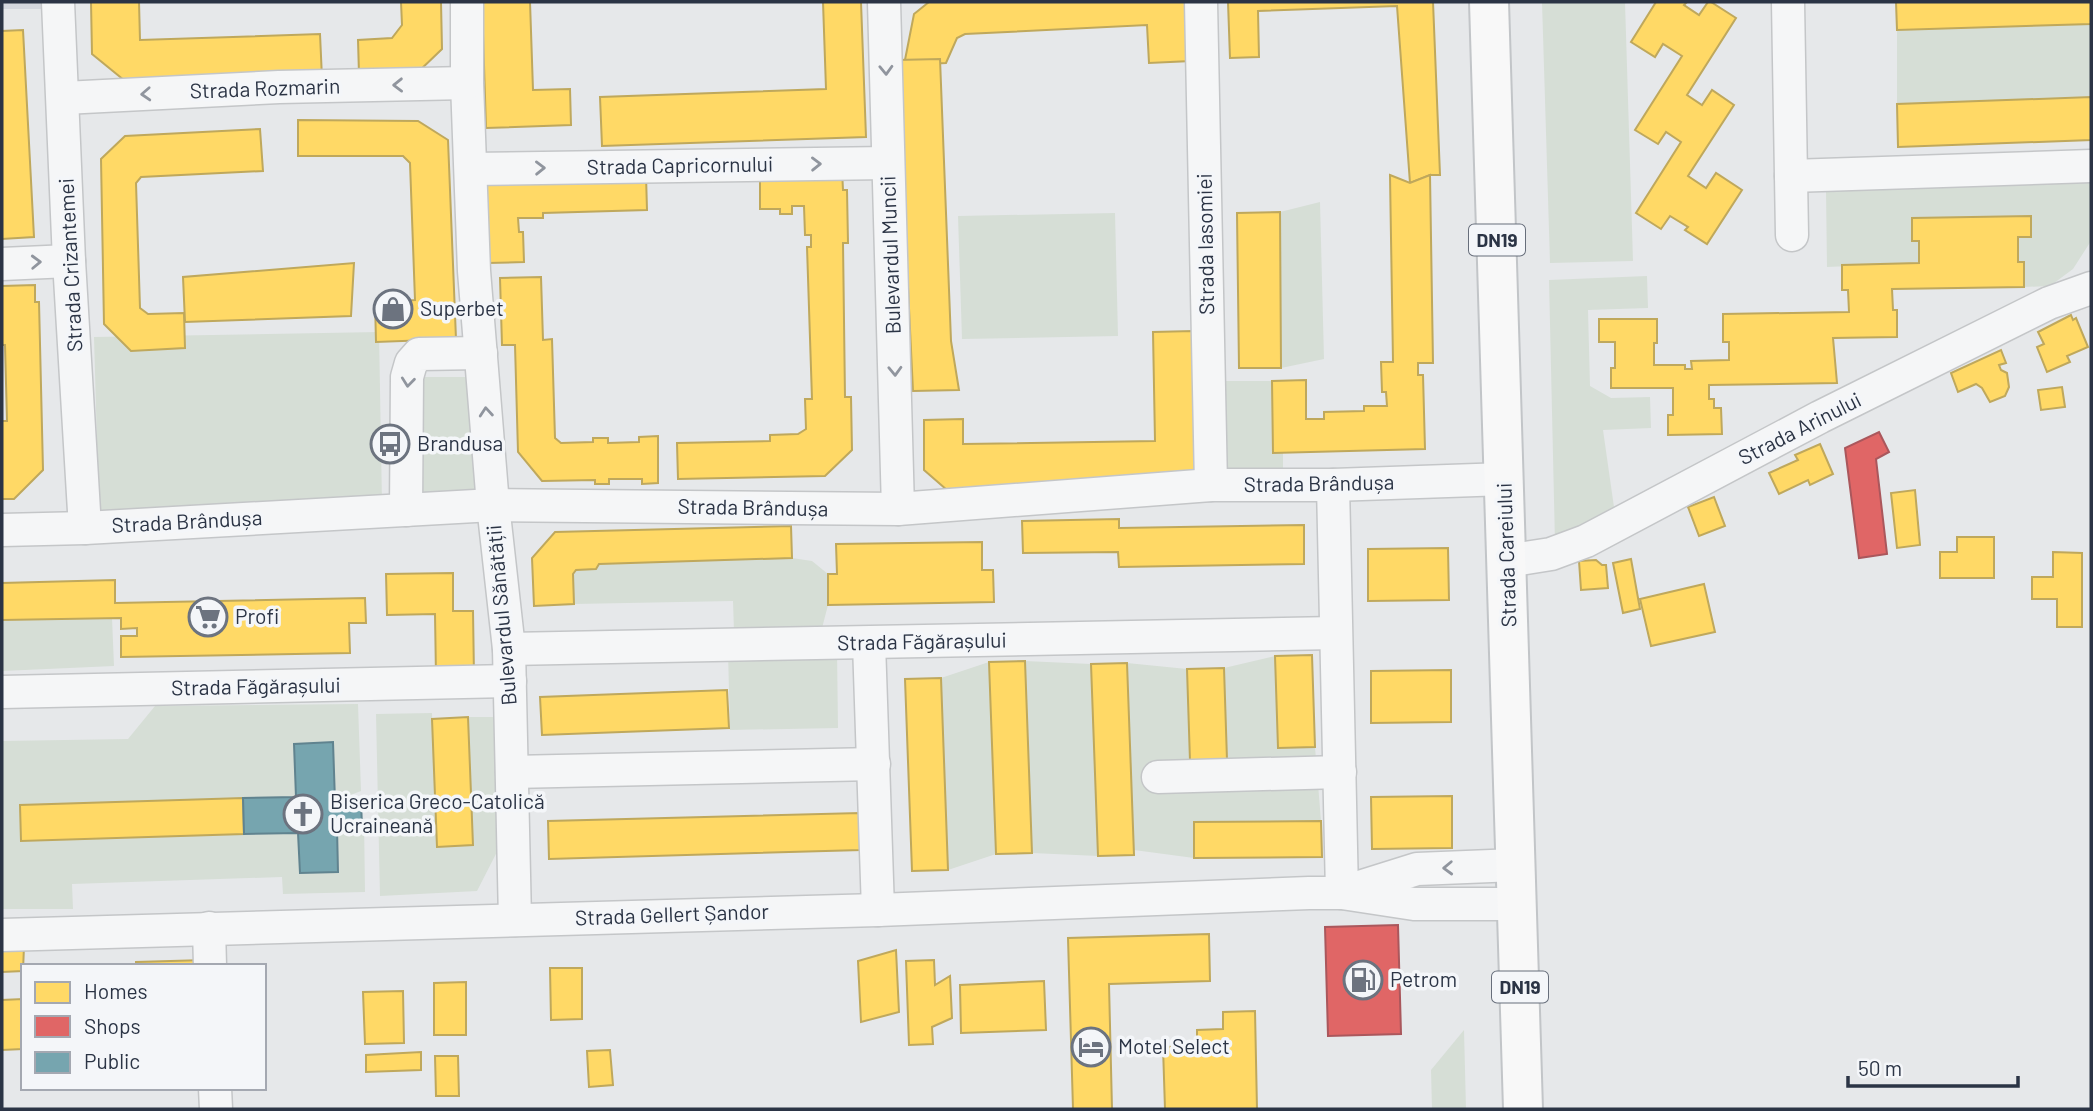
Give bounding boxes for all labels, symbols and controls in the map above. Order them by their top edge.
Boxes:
one-way arrow [878,65,893,76]
street label: Strada Rozmarin [189,72,341,103]
one-way arrow [393,77,403,93]
one-way arrow [141,86,152,101]
street label: Strada Capricornului [587,150,773,179]
one-way arrow [811,157,822,172]
one-way arrow [534,161,545,176]
street label: Strada Iasomiei [1191,173,1218,315]
street label: Bulevardul Muncii [874,175,905,335]
street label: Strada Crizantemei [52,178,87,353]
road number: DN19 [1469,224,1525,256]
one-way arrow [30,255,41,270]
shop icon: Superbet [372,288,414,330]
place label: Superbet [420,295,504,320]
one-way arrow [887,366,902,377]
one-way arrow [401,376,416,387]
street label: Strada Arinului [1734,386,1865,469]
one-way arrow [479,407,494,418]
bus stop icon: Brandusa [369,423,411,465]
place label: Brandusa [417,430,503,455]
street label: Strada Brândușa [1243,469,1395,496]
street label: Strada Careiului [1490,482,1521,628]
street label: Strada Brândușa [677,493,829,520]
street label: Strada Brândușa [111,504,263,537]
street label: Bulevardul Sănătății [480,524,521,707]
supermarket icon: Profi [187,596,229,638]
place label: Profi [235,603,279,628]
street label: Strada Făgărașului [837,627,1007,654]
street label: Strada Făgărașului [171,672,341,699]
place label: Biserica Greco-Catolică Ucraineană [330,788,545,837]
church icon: Biserica Greco-Catolică Ucraineană [282,793,324,835]
one-way arrow [1442,860,1453,875]
street label: Strada Gellert Șandor [575,898,770,929]
fuel station icon: Petrom [1342,959,1384,1001]
legend [21,964,266,1090]
place label: Petrom [1390,966,1457,991]
road number: DN19 [1492,972,1548,1002]
text: Homes [84,978,148,1003]
text: Shops [84,1013,141,1038]
hotel icon: Motel Select [1070,1026,1112,1068]
place label: Motel Select [1118,1033,1230,1058]
scale bar [1848,1044,2018,1088]
text: Public [84,1048,140,1073]
text: 50 m [1858,1055,1902,1080]

